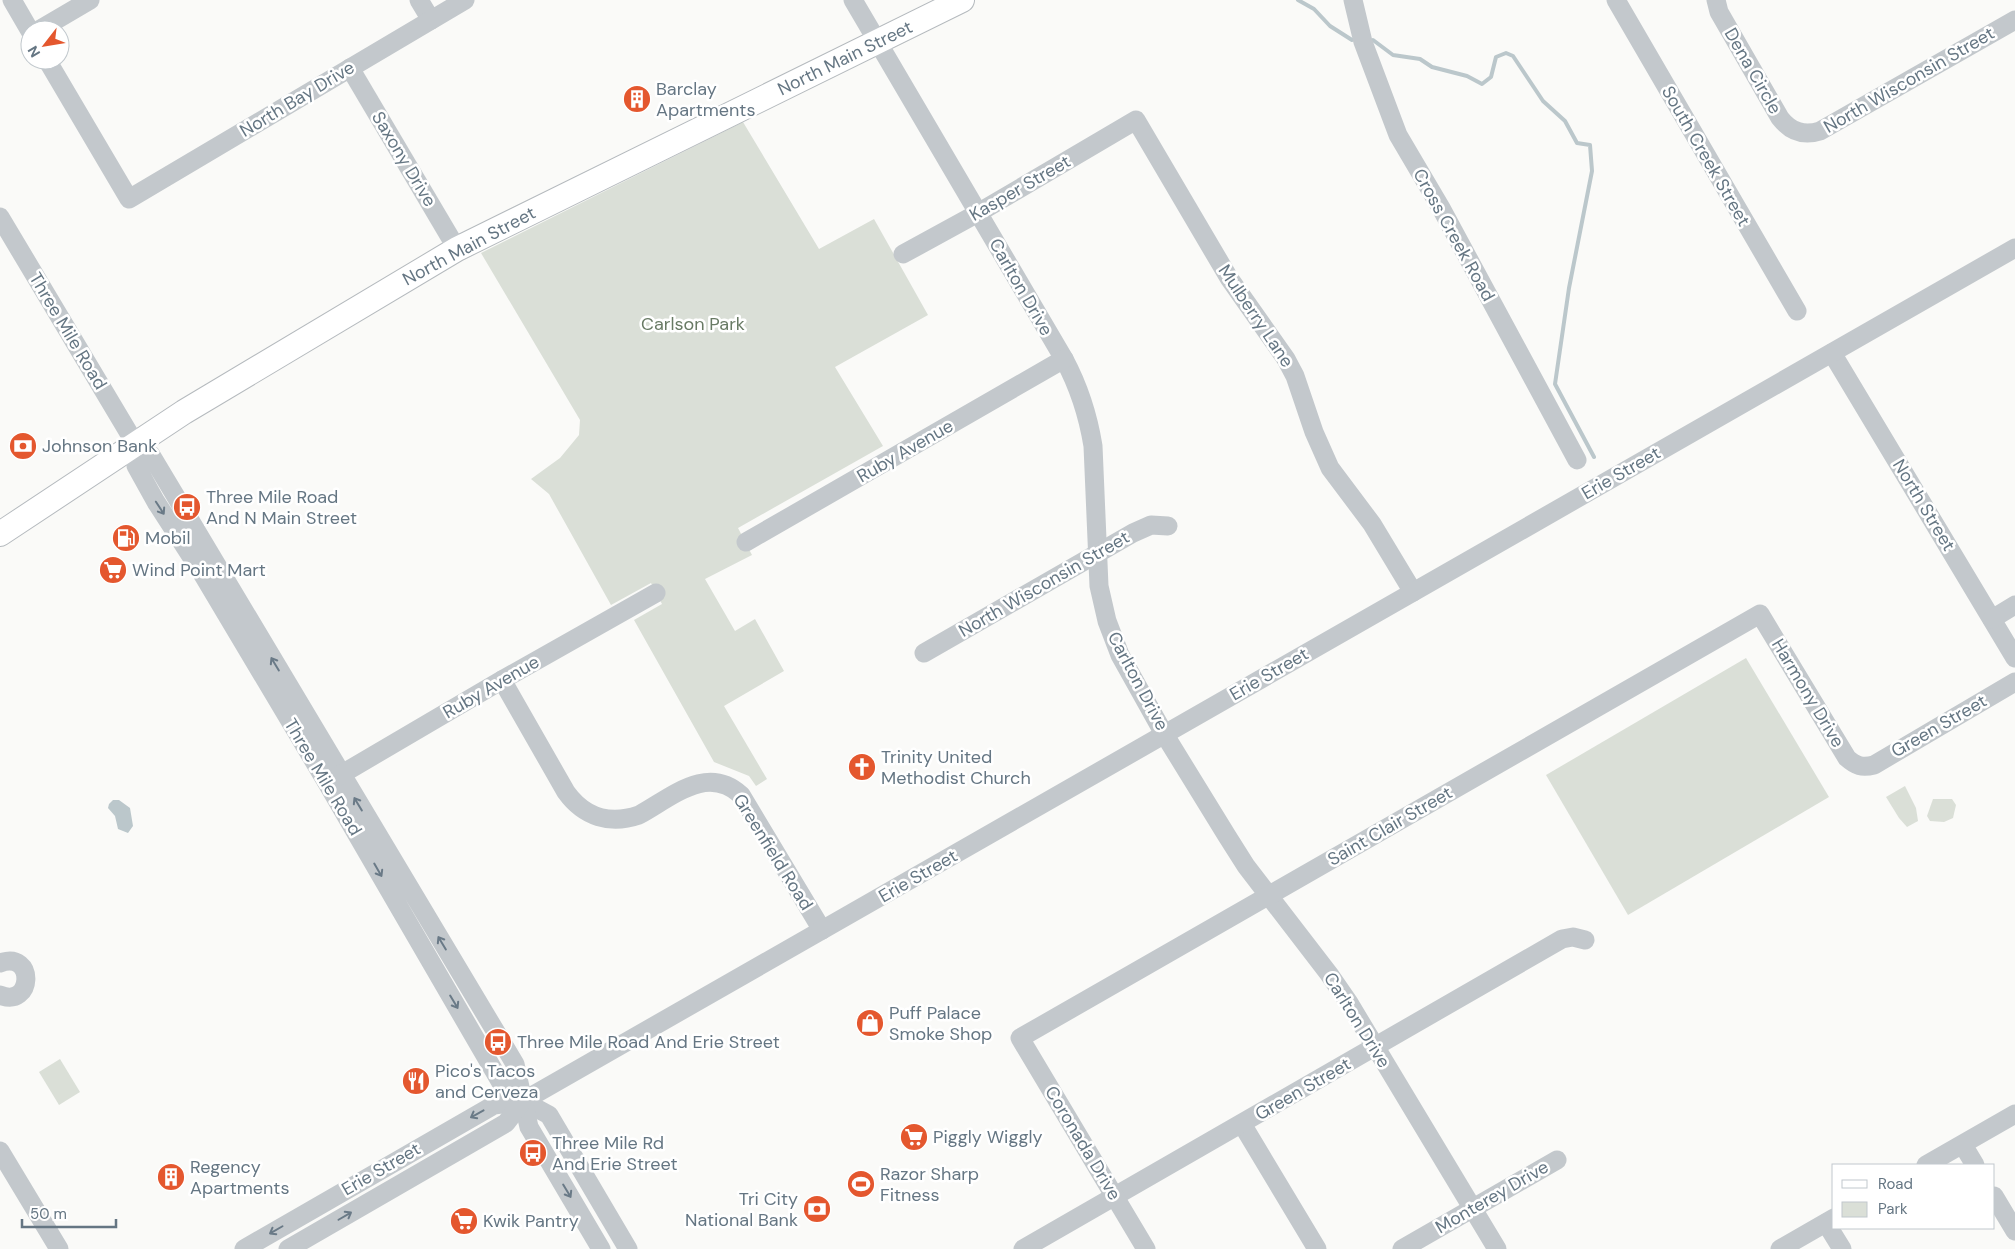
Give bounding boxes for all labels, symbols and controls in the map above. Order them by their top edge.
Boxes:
street label: North Main Street [774,15,916,101]
north arrow [20,20,70,70]
street label: North Wisconsin Street [1819,21,1999,139]
street label: Dena Circle [1719,24,1787,118]
text: N [24,43,44,61]
street label: North Bay Drive [235,55,359,143]
place label: Barclay Apartments [656,77,755,122]
street label: South Creek Street [1656,82,1756,230]
building icon: Barclay Apartments [622,84,652,114]
street label: Saxony Drive [366,107,442,211]
street label: Kasper Street [965,149,1075,227]
street label: Cross Creek Road [1408,164,1500,306]
street label: North Main Street [398,201,540,291]
street label: Carlton Drive [983,234,1059,340]
street label: Mulberry Lane [1213,260,1299,372]
street label: Three Mile Road [24,268,112,394]
park label: Carlson Park [641,312,745,336]
street label: Ruby Avenue [852,414,958,488]
bank icon: Johnson Bank [8,431,38,461]
place label: Johnson Bank [42,434,157,458]
street label: Erie Street [1577,441,1665,505]
street label: North Street [1887,455,1961,555]
place label: Three Mile Road And N Main Street [206,485,357,530]
bus stop icon: Three Mile Road And N Main Street [172,492,202,522]
one-way arrow [155,501,165,515]
fuel station icon: Mobil [111,523,141,553]
street label: North Wisconsin Street [954,525,1134,643]
place label: Mobil [145,526,190,550]
supermarket icon: Wind Point Mart [98,555,128,585]
place label: Wind Point Mart [132,558,266,582]
street label: Carlton Drive [1102,627,1174,735]
street label: Harmony Drive [1766,634,1850,752]
street label: Erie Street [1225,642,1313,706]
street label: Ruby Avenue [438,650,544,724]
one-way arrow [269,658,279,672]
street label: Green Street [1887,689,1991,763]
street label: Three Mile Road [279,714,367,840]
place label: Trinity United Methodist Church [881,745,1031,790]
church icon: Trinity United Methodist Church [847,752,877,782]
street label: Saint Clair Street [1323,781,1457,871]
street label: Greenfield Road [728,789,818,915]
one-way arrow [353,797,363,811]
street label: Erie Street [874,844,962,908]
one-way arrow [374,863,384,877]
one-way arrow [436,936,446,950]
street label: Carlton Drive [1318,968,1396,1072]
one-way arrow [449,995,459,1009]
place label: Puff Palace Smoke Shop [889,1001,992,1046]
shop icon: Puff Palace Smoke Shop [855,1008,885,1038]
bus stop icon: Three Mile Road And Erie Street [483,1027,513,1057]
place label: Three Mile Road And Erie Street [517,1030,780,1054]
street label: Green Street [1251,1052,1355,1126]
place label: Pico's Tacos and Cerveza [435,1059,538,1104]
restaurant icon: Pico's Tacos and Cerveza [401,1066,431,1096]
street label: Coronada Drive [1039,1081,1127,1205]
one-way arrow [470,1109,485,1119]
supermarket icon: Piggly Wiggly [899,1122,929,1152]
place label: Piggly Wiggly [933,1125,1043,1149]
place label: Three Mile Rd And Erie Street [552,1131,678,1176]
street label: Erie Street [337,1137,425,1201]
bus stop icon: Three Mile Rd And Erie Street [518,1138,548,1168]
place label: Regency Apartments [190,1155,289,1200]
street label: Monterey Drive [1431,1155,1553,1239]
building icon: Regency Apartments [156,1162,186,1192]
place label: Razor Sharp Fitness [880,1162,979,1207]
legend [1832,1164,1995,1229]
sports icon: Razor Sharp Fitness [846,1169,876,1199]
text: Road [1878,1174,1913,1194]
one-way arrow [563,1184,573,1198]
place label: Tri City National Bank [685,1187,798,1232]
bank icon: Tri City National Bank [802,1194,832,1224]
scale bar [22,1196,116,1228]
text: Park [1878,1199,1908,1219]
text: 50 m [30,1204,67,1224]
supermarket icon: Kwik Pantry [449,1206,479,1236]
place label: Kwik Pantry [483,1209,579,1233]
one-way arrow [338,1211,353,1221]
one-way arrow [269,1226,284,1236]

